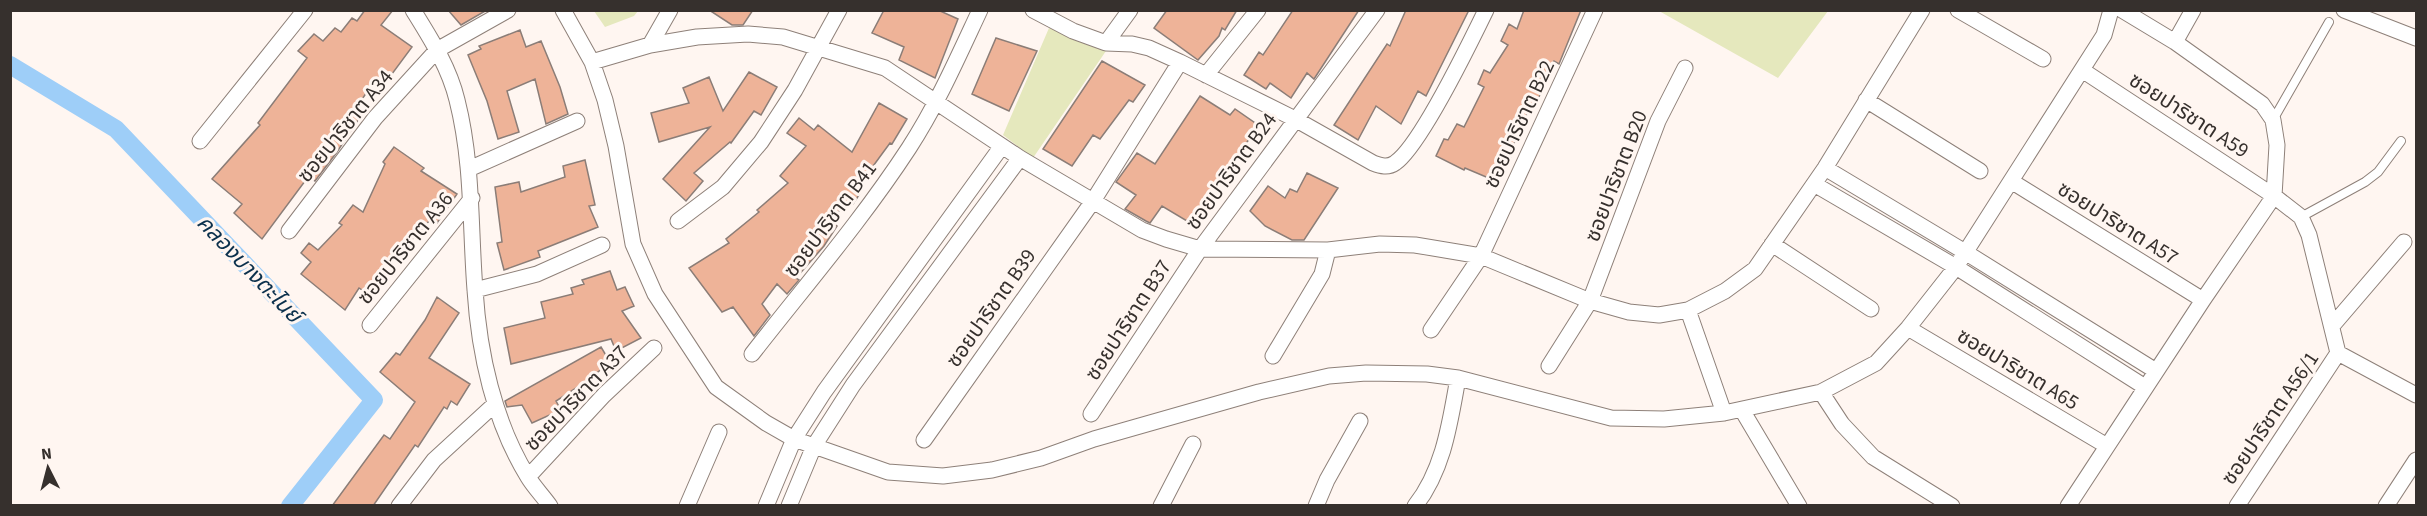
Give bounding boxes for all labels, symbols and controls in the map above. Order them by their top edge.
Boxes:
street label: ซอยปาริชาต B22 [1476,55,1562,193]
street label: ซอยปาริชาต A34 [290,63,400,189]
street label: ซอยปาริชาต A59 [2123,65,2255,165]
street label: ซอยปาริชาต B24 [1178,106,1284,236]
street label: ซอยปาริชาต B20 [1577,106,1655,246]
street label: ซอยปาริชาต B41 [776,155,884,283]
street label: ซอยปาริชาต A57 [2052,174,2184,272]
street label: ซอยปาริชาต A36 [350,185,460,311]
water label: คลองบางตะไนย์ [189,208,312,333]
street label: ซอยปาริชาต B39 [939,243,1043,373]
street label: ซอยปาริชาต B37 [1078,254,1178,386]
street label: ซอยปาริชาต A65 [1951,321,2085,417]
street label: ซอยปาริชาต A37 [517,338,635,458]
street label: ซอยปาริชาต A56/1 [2214,345,2326,491]
north arrow [18,438,78,498]
text: N [40,443,53,466]

